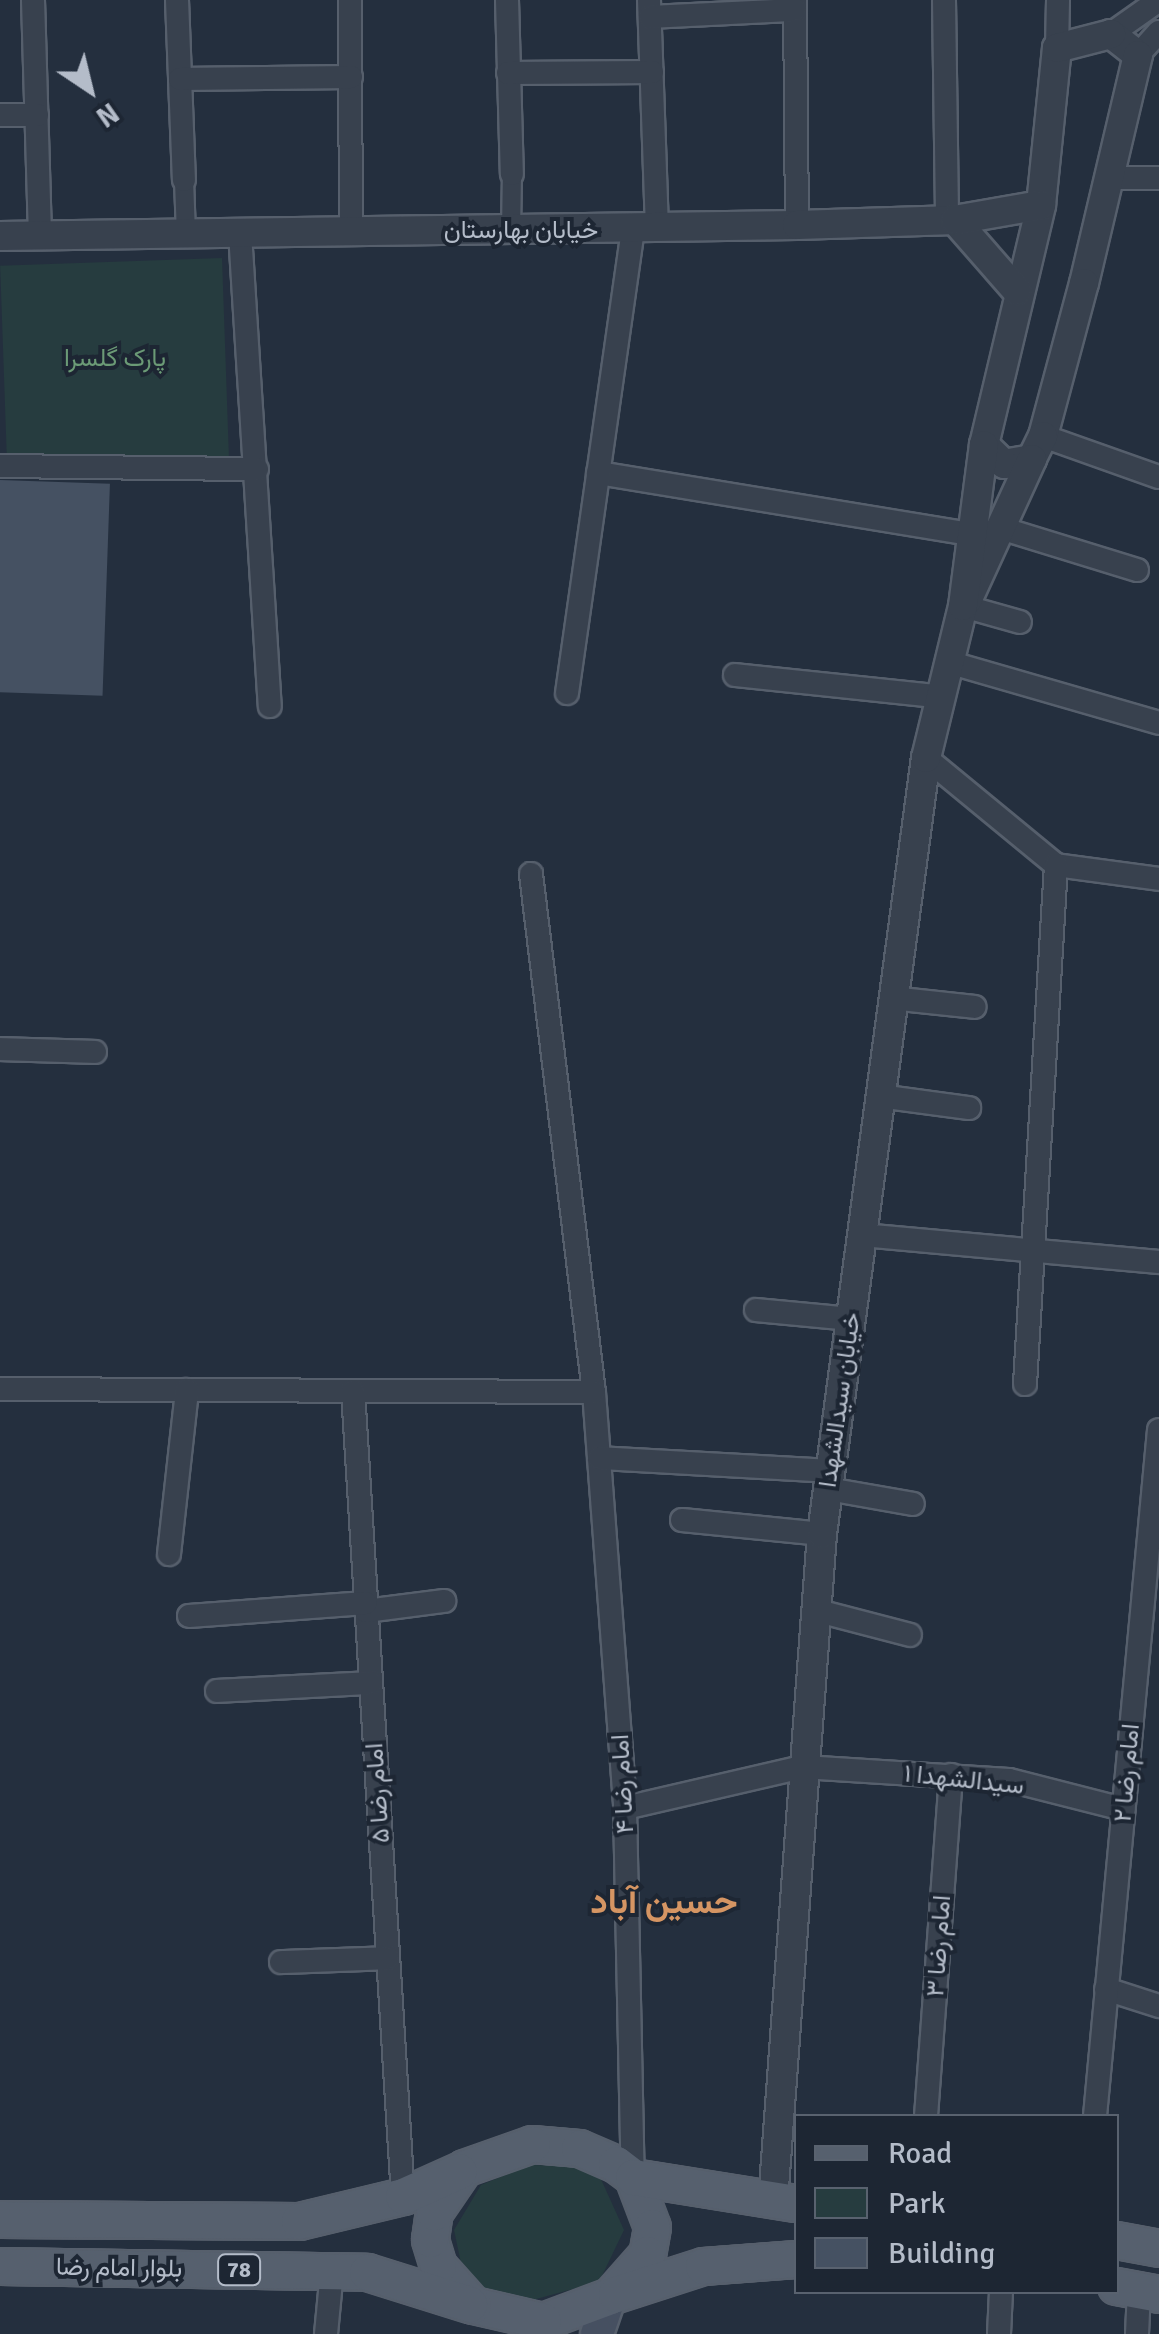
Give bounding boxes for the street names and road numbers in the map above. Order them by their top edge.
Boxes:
street label: خیابان بهارستان [444,215,598,245]
street label: خیابان سیدالشهدا [813,1311,867,1489]
street label: امام رضا ۲ [1108,1723,1146,1823]
street label: امام رضا ۴ [605,1733,641,1835]
street label: امام رضا ۵ [360,1742,396,1844]
street label: سیدالشهدا ۱ [903,1759,1025,1801]
street label: امام رضا ۳ [920,1894,958,1998]
street label: بلوار امام رضا [56,2252,182,2284]
road number: 78 [216,2253,262,2287]

